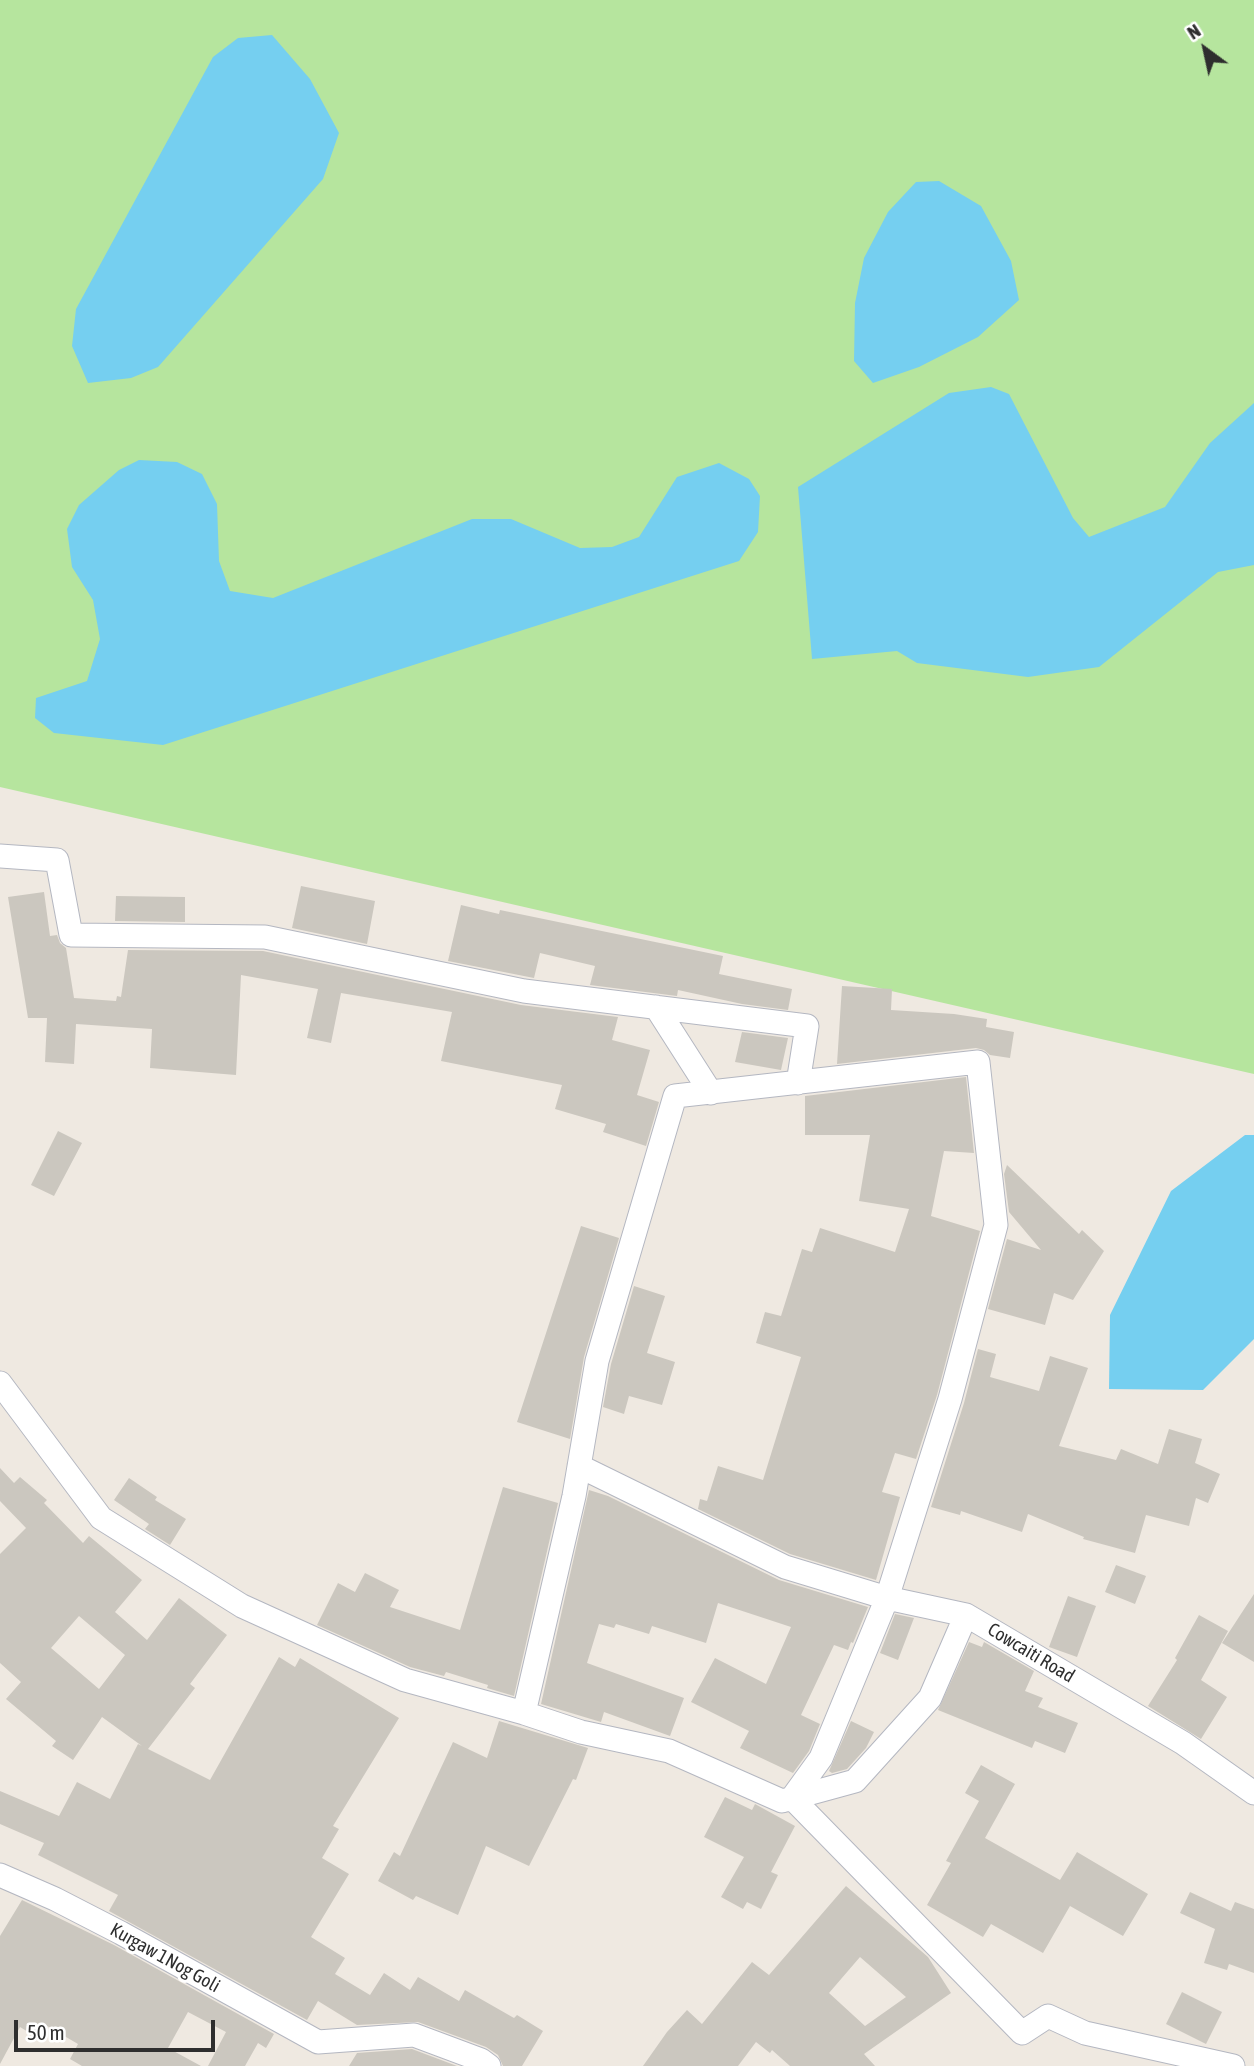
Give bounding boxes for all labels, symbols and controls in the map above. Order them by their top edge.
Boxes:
north arrow [1170,14,1240,84]
text: N [1183,19,1204,44]
street label: Cowcaiti Road [983,1618,1079,1688]
street label: Kurgaw 1Nog Goli [106,1918,224,1998]
scale bar [18,2007,219,2050]
text: 50 m [27,2020,65,2044]

